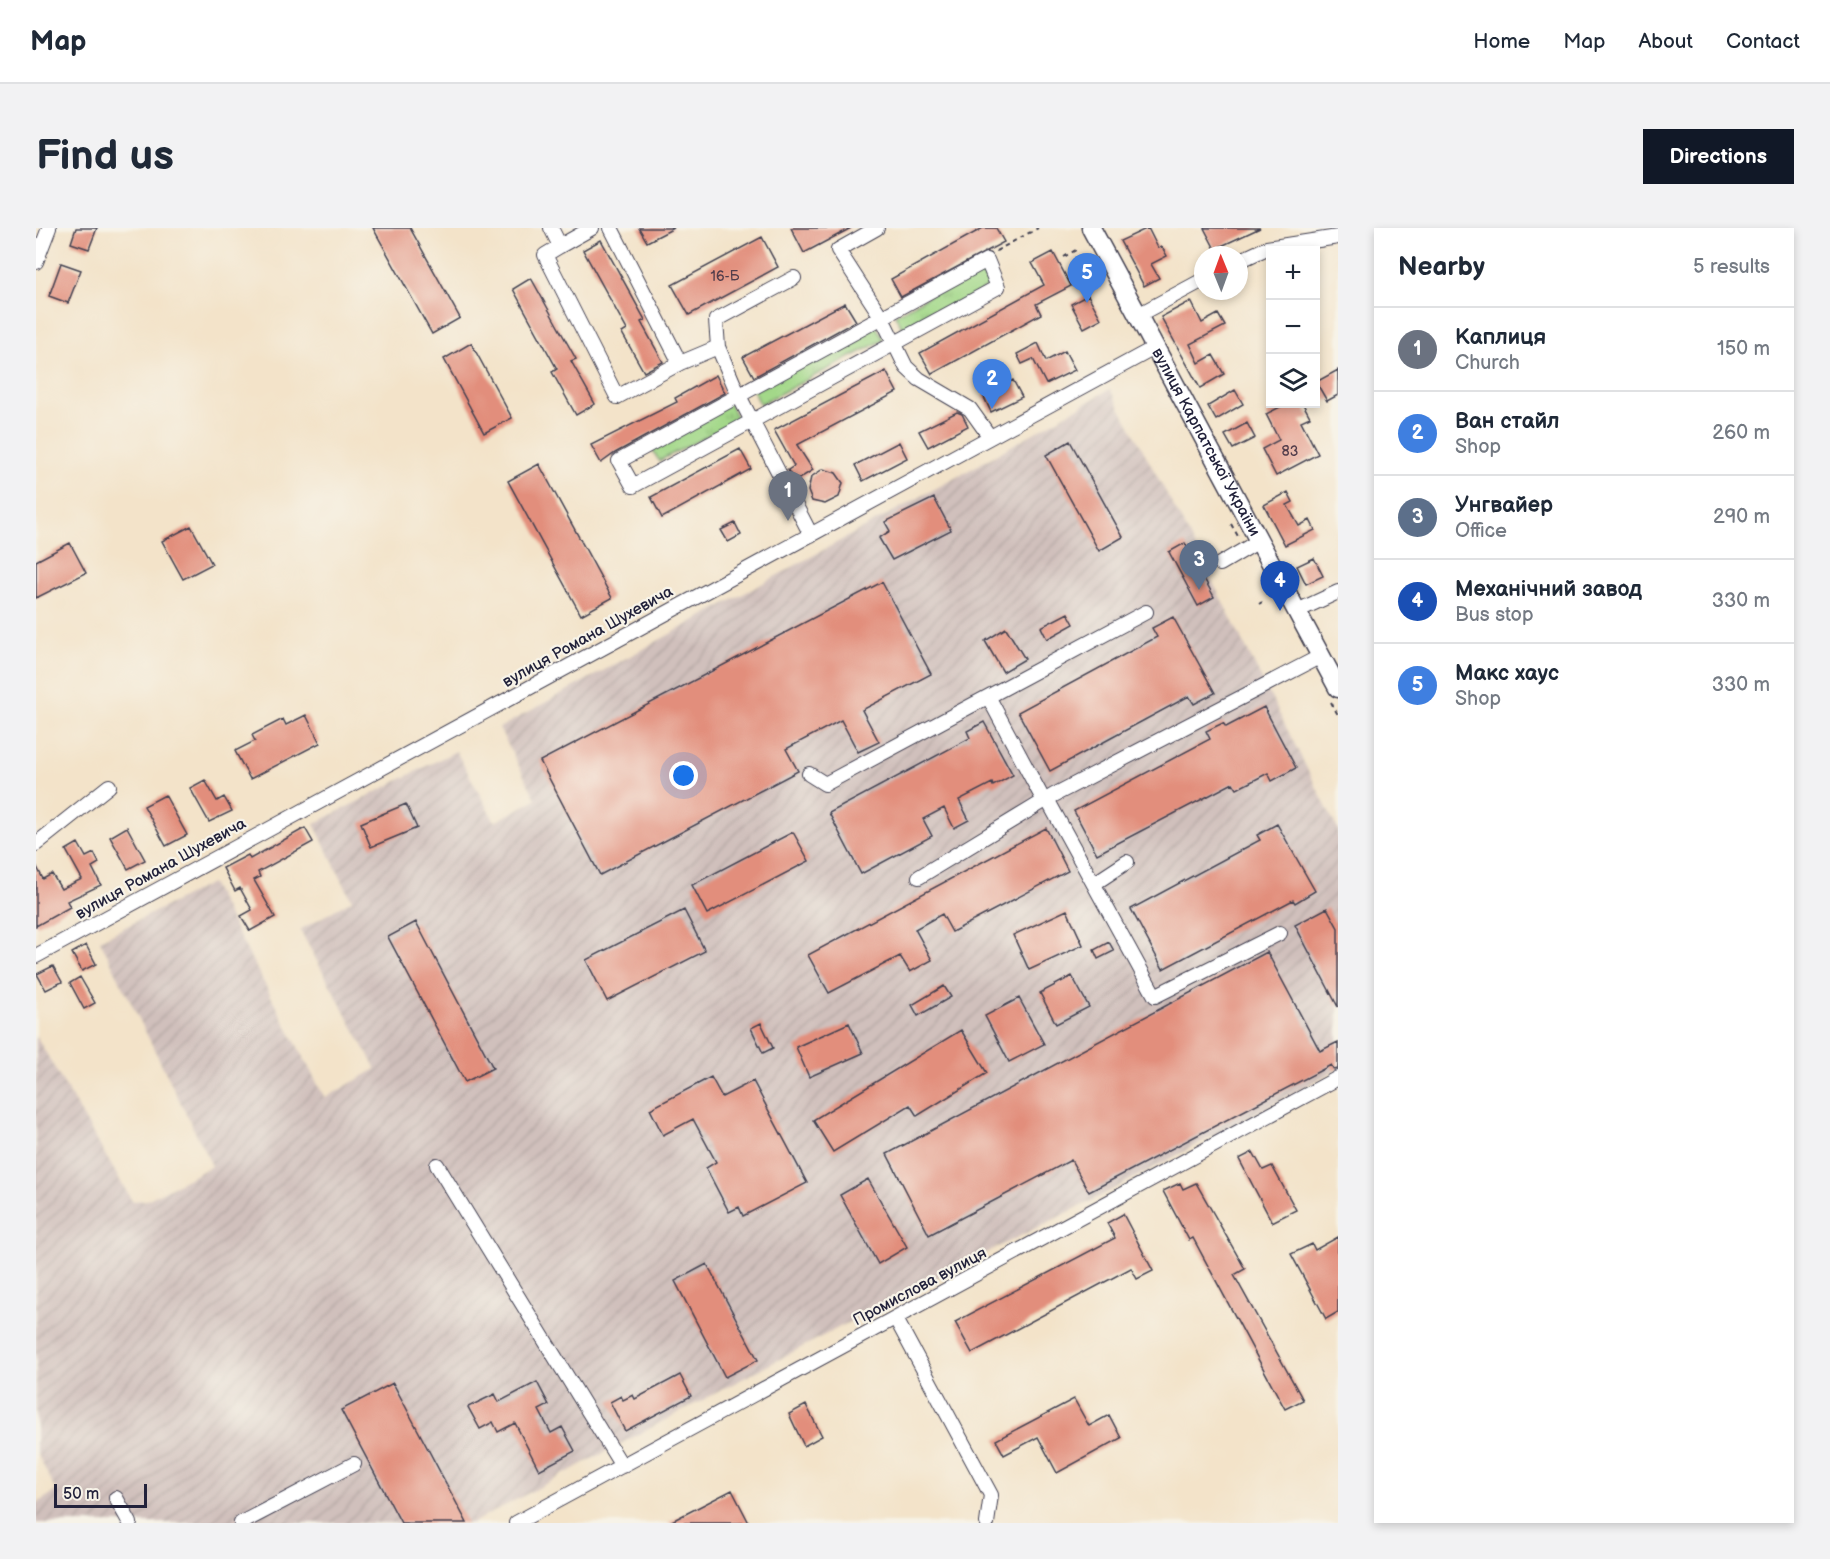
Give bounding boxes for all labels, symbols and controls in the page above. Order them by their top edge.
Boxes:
text: Map [30,25,86,58]
text: Home [1473,29,1530,54]
text: Map [1563,29,1605,54]
text: About [1638,29,1693,54]
text: Contact [1726,29,1800,54]
button: Directions [1643,129,1794,184]
text: Find us [36,131,174,182]
north arrow [1194,246,1248,300]
map controls [1266,246,1320,408]
button: + [1266,246,1320,300]
text: Nearby [1398,252,1485,283]
pin: 5 [1068,254,1106,303]
text: 5 results [1693,255,1770,279]
house number: 16-Б [711,268,740,285]
button: − [1266,300,1320,354]
text: Каплиця [1455,324,1546,351]
text: 1 [1413,337,1422,361]
text: 150 m [1717,337,1770,361]
street label: вулиця Карпатської України [1148,345,1264,539]
text: Church [1455,351,1520,375]
button: layers [1266,354,1320,408]
pin: 2 [972,360,1012,409]
text: Ван стайл [1455,408,1559,435]
text: 2 [1412,421,1423,445]
text: 260 m [1712,421,1770,445]
text: Shop [1455,435,1501,459]
house number: 83 [1282,443,1298,460]
pin: 1 [768,472,807,521]
text: Унгвайер [1455,492,1553,519]
text: 3 [1412,505,1423,529]
text: 290 m [1713,505,1770,529]
text: Office [1455,519,1507,543]
pin: 3 [1180,540,1218,590]
pin: 4 [1260,562,1300,611]
text: Механічний завод [1455,576,1642,603]
street label: вулиця Романа Шухевича [500,582,677,692]
text: 4 [1412,589,1423,613]
text: 330 m [1712,589,1770,613]
text: Bus stop [1455,603,1534,627]
text: Макс хаус [1455,660,1559,687]
text: 5 [1412,673,1423,697]
text: 330 m [1712,673,1770,697]
text: Shop [1455,687,1501,711]
your location [669,761,698,790]
street label: вулиця Романа Шухевича [73,814,250,924]
street label: Промислова вулиця [850,1244,990,1330]
scale bar [54,1481,147,1508]
text: 50 m [63,1485,99,1504]

